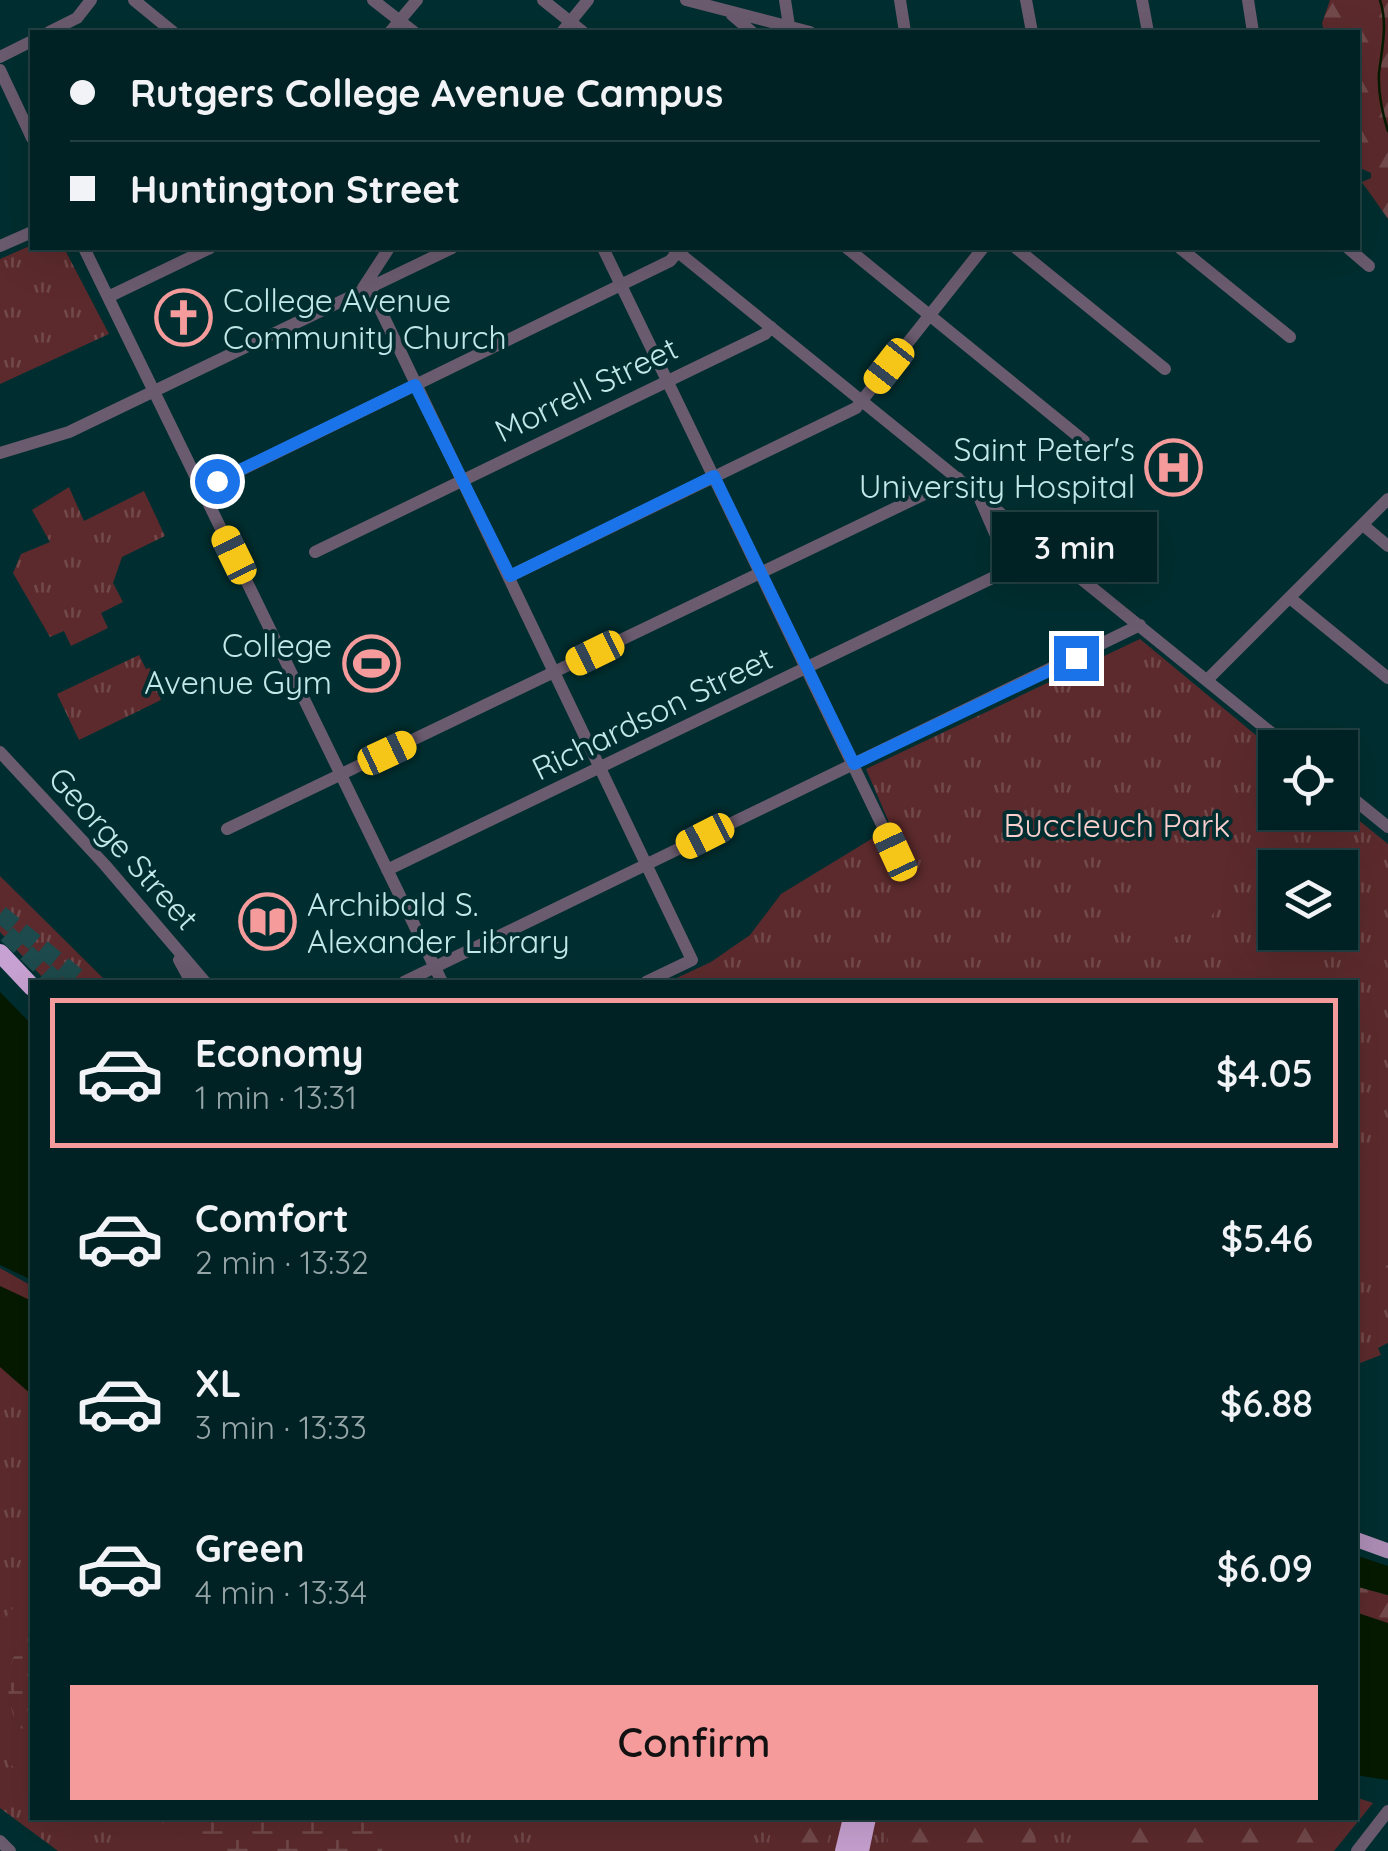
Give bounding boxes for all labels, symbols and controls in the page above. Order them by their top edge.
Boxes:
text: Rutgers College Avenue Campus [130,69,723,117]
text: Huntington Street [130,165,460,213]
place label: College Avenue Community Church [223,280,507,357]
church icon: College Avenue Community Church [154,288,214,348]
street label: Morrell Street [488,327,684,451]
car [859,333,919,399]
place label: Saint Peter's University Hospital [859,429,1135,506]
hospital icon: Saint Peter's University Hospital [1144,437,1204,497]
route start [195,459,240,504]
callout: 3 min [994,513,1158,583]
car [207,521,261,589]
text: 3 min [1034,527,1115,567]
place label: College Avenue Gym [144,625,332,702]
car [561,626,629,680]
sports icon: College Avenue Gym [341,633,401,693]
route end [1054,636,1099,681]
street label: Richardson Street [525,637,779,789]
car [353,727,421,779]
map controls [1258,730,1358,950]
button: locate [1258,730,1358,830]
street label: George Street [41,758,207,938]
park label: Buccleuch Park [1004,805,1230,845]
car [671,809,739,863]
car [869,818,921,886]
button: layers [1258,850,1358,950]
place label: Archibald S. Alexander Library [307,884,570,961]
library icon: Archibald S. Alexander Library [238,892,298,952]
icon: car [75,1028,165,1118]
text: Economy [195,1029,364,1077]
text: $4.05 [1216,1049,1313,1097]
text: 1 min · 13:31 [195,1077,357,1117]
icon: car [75,1193,165,1283]
text: Comfort [195,1194,349,1242]
text: $5.46 [1221,1214,1313,1262]
text: 2 min · 13:32 [195,1242,369,1282]
icon: car [75,1358,165,1448]
text: XL [195,1359,241,1407]
text: $6.88 [1220,1379,1313,1427]
text: 3 min · 13:33 [195,1407,367,1447]
icon: car [75,1523,165,1613]
text: Green [195,1524,305,1572]
text: $6.09 [1217,1544,1313,1592]
text: 4 min · 13:34 [195,1572,367,1612]
button: Confirm [70,1685,1318,1800]

